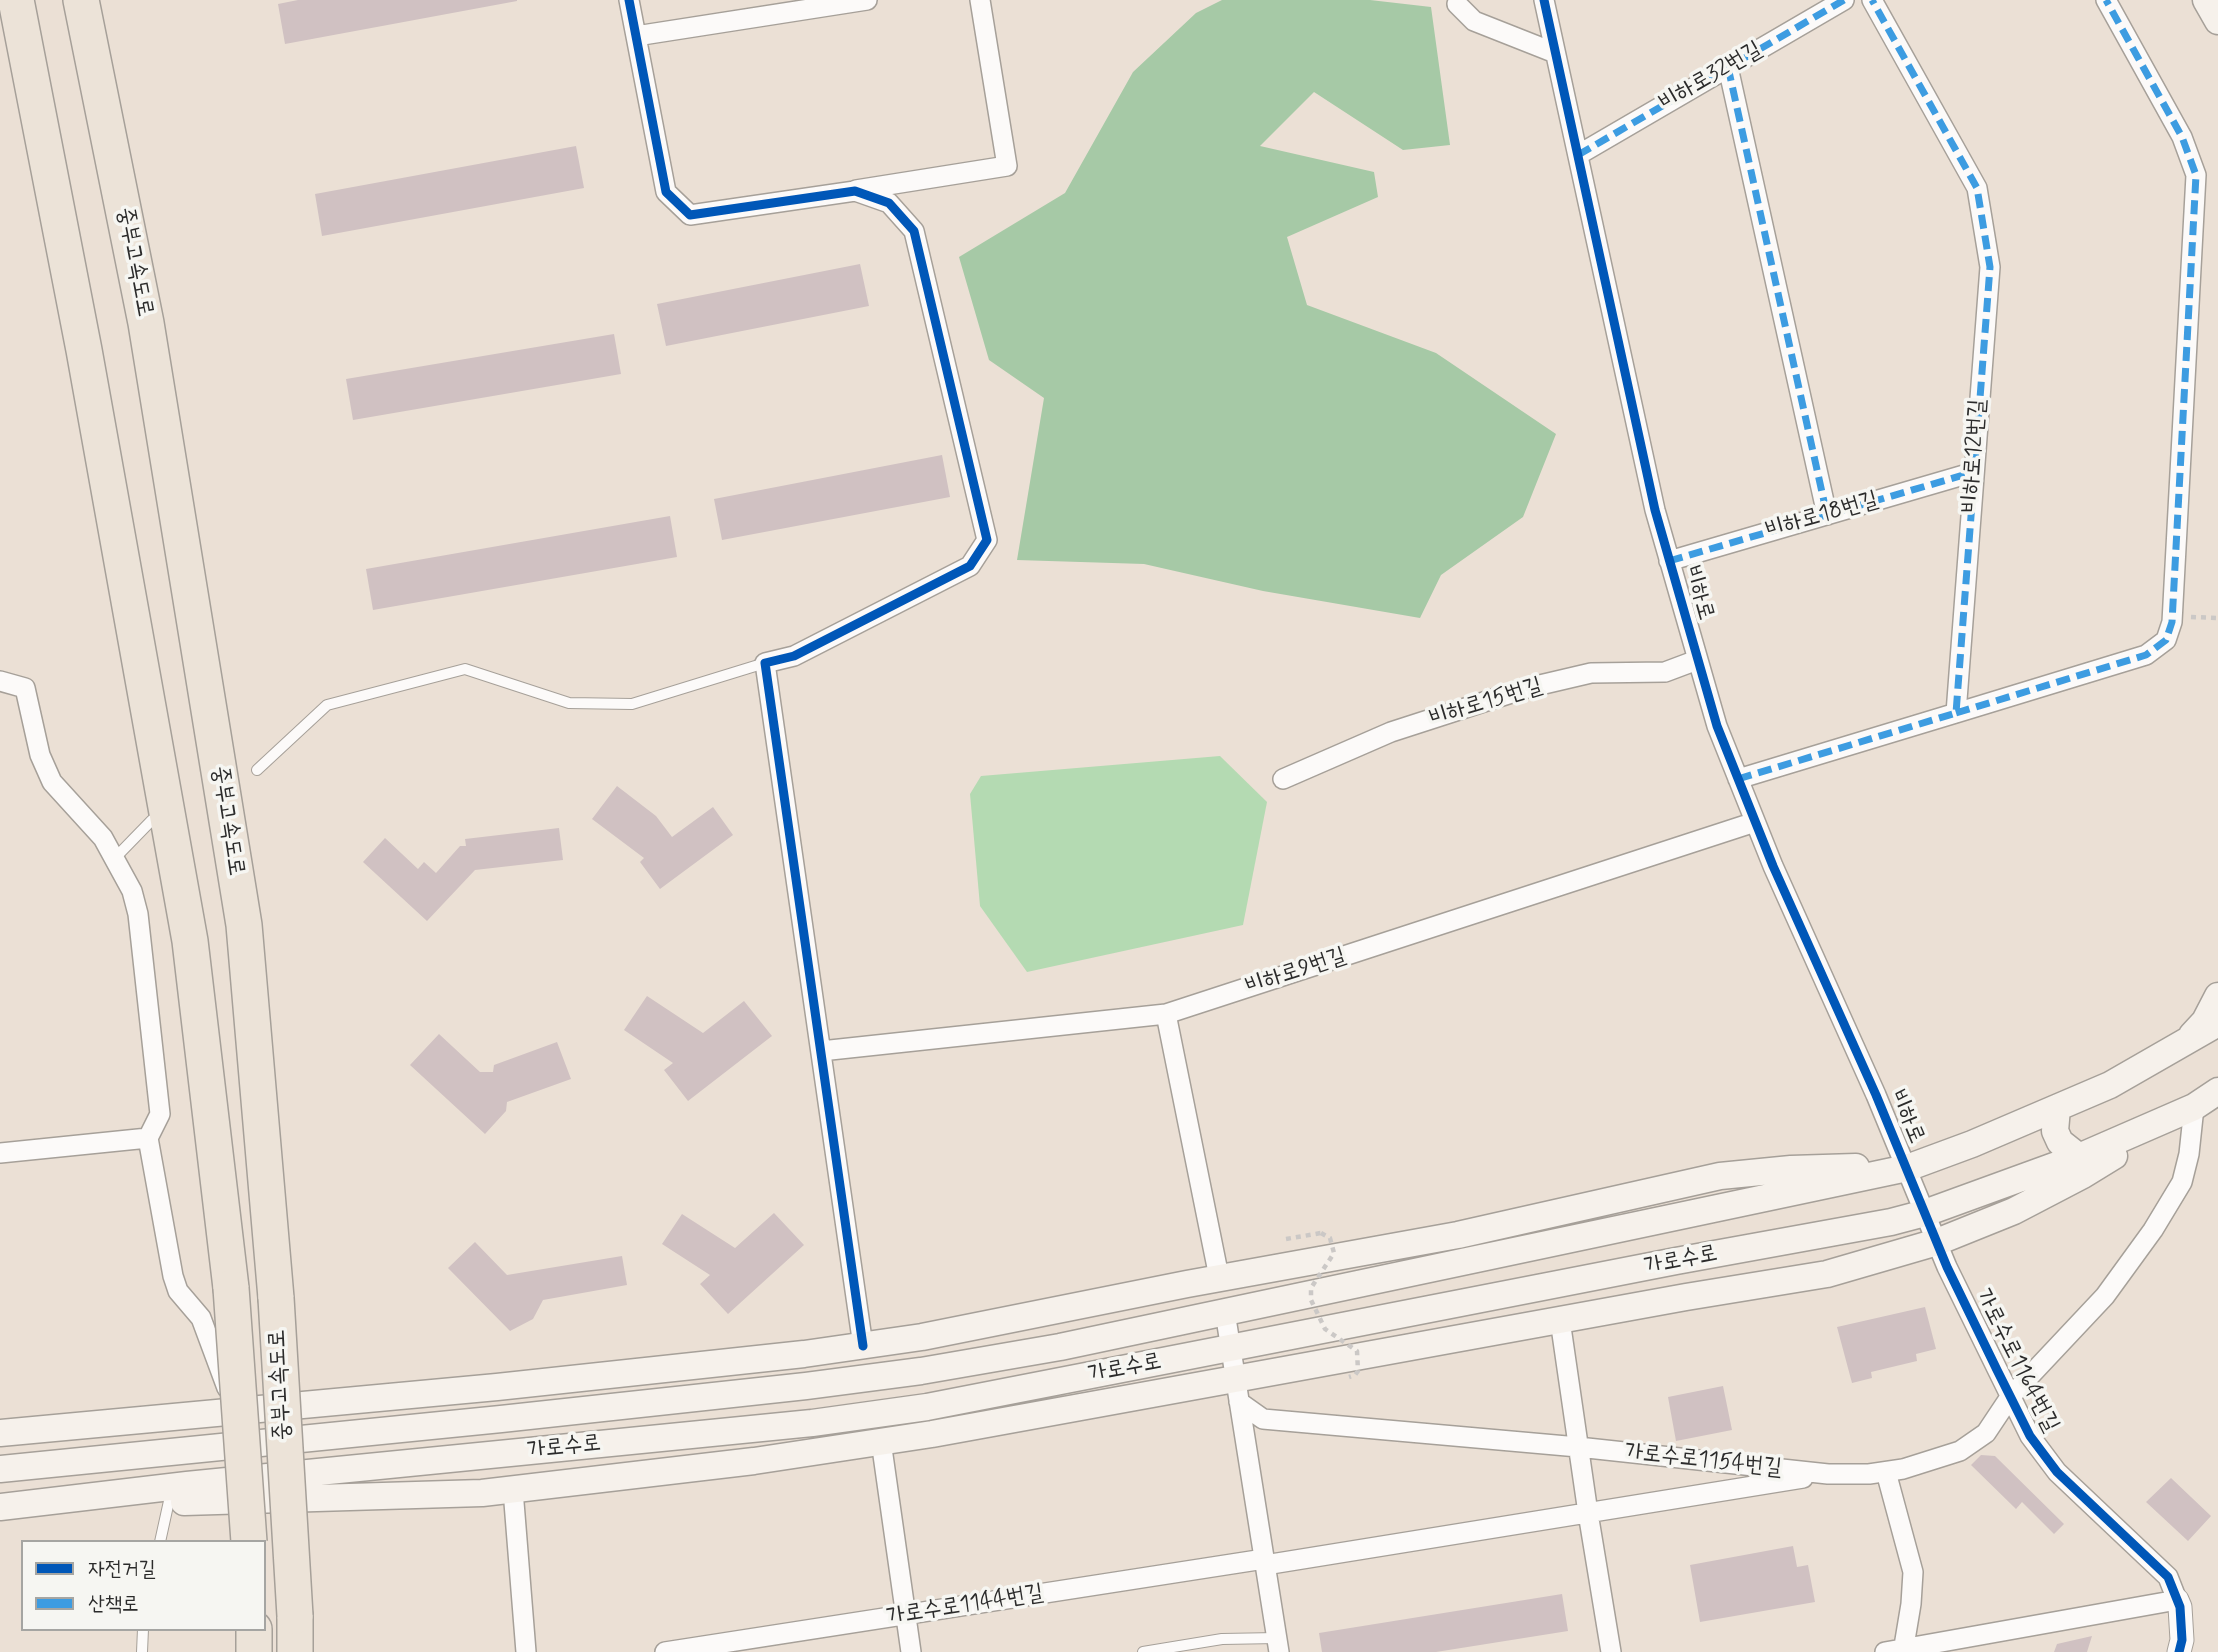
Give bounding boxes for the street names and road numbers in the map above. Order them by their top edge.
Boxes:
street label: 비하로32번길 [1655,36,1767,118]
street label: 중부고속도로 [110,205,158,319]
street label: 비하로12번길 [1957,398,1993,514]
street label: 비하로18번길 [1763,487,1881,545]
street label: 비하로 [1677,563,1719,623]
street label: 비하로15번길 [1426,673,1546,733]
street label: 중부고속도로 [205,764,249,878]
street label: 비하로9번길 [1242,943,1350,1001]
street label: 비하로 [1882,1086,1930,1148]
street label: 가로수로 [1642,1240,1720,1282]
street label: 가로수로1164번길 [1968,1285,2064,1437]
street label: 중부고속도로 [264,1329,298,1441]
street label: 가로수로 [1086,1348,1164,1390]
street label: 가로수로 [526,1430,602,1466]
street label: 가로수로1154번길 [1623,1439,1783,1483]
street label: 가로수로1144번길 [885,1580,1045,1632]

